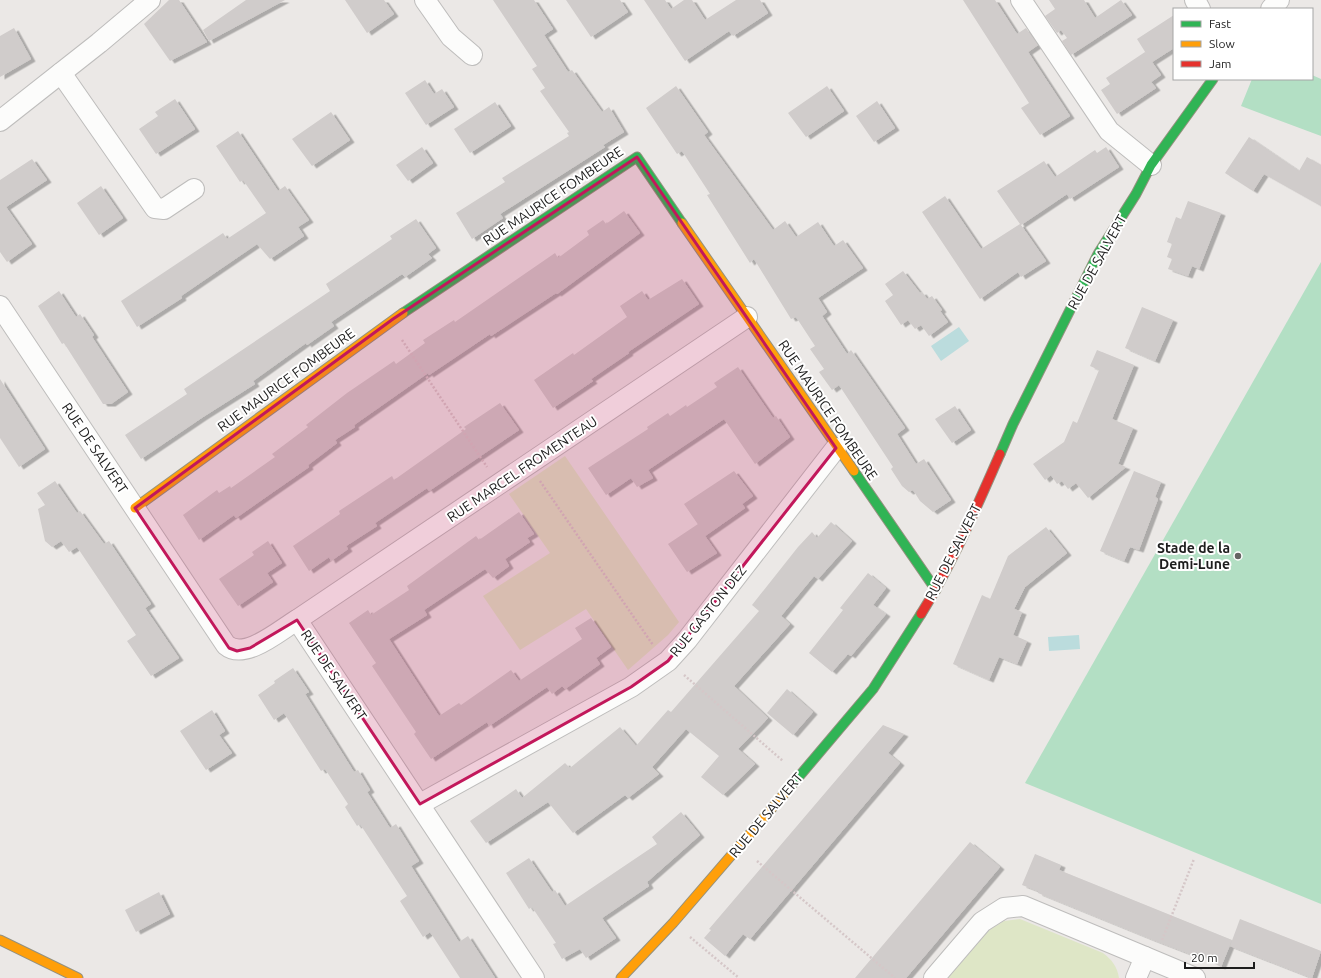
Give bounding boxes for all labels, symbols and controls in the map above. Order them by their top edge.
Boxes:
legend [1173,8,1313,80]
text: Fast [1209,17,1231,30]
text: Slow [1209,37,1235,50]
text: Jam [1209,57,1231,70]
street label: RUE MAURICE FOMBEURE [480,143,626,249]
street label: RUE DE SALVERT [1064,212,1130,312]
street label: RUE MAURICE FOMBEURE [214,325,358,435]
street label: RUE MAURICE FOMBEURE [775,337,881,483]
street label: RUE DE SALVERT [59,400,131,497]
street label: RUE MARCEL FROMENTEAU [444,413,600,525]
street label: RUE DE SALVERT [922,501,984,603]
place label: Stade de la Demi-Lune [1157,540,1230,572]
marker: Stade de la Demi-Lune [1233,551,1243,561]
street label: RUE GASTON DEZ [666,562,750,660]
street label: RUE DE SALVERT [298,627,370,724]
street label: RUE DE SALVERT [726,769,806,861]
scale bar [1185,944,1254,970]
text: 20 m [1191,951,1218,964]

